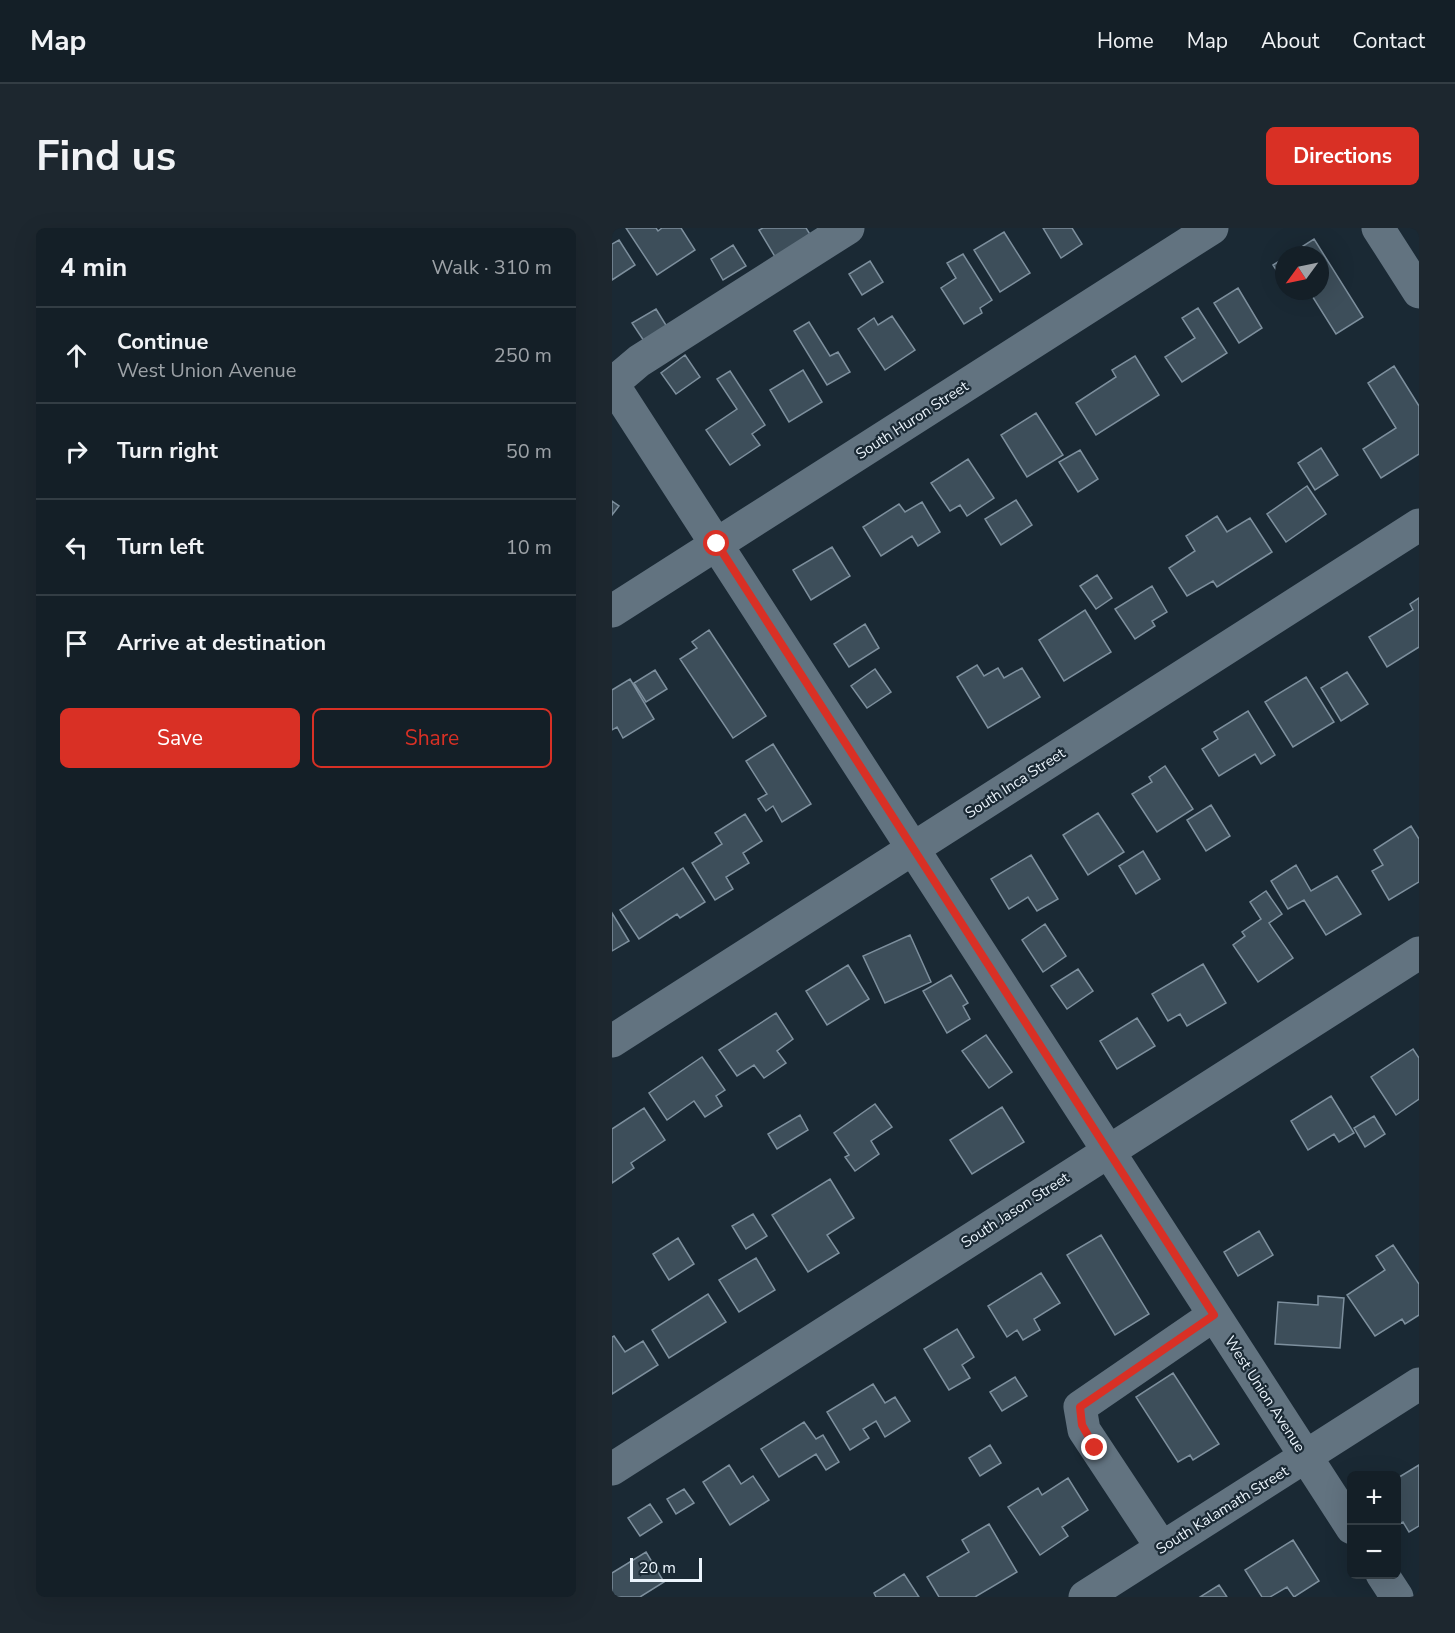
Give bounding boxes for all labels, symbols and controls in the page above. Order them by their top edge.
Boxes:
text: Map [30,22,86,60]
text: Home [1097,27,1154,55]
text: Map [1187,27,1228,55]
text: About [1261,27,1319,55]
text: Contact [1352,27,1425,55]
button: Directions [1266,127,1419,185]
text: Find us [36,128,176,185]
north arrow [1275,246,1329,300]
text: 4 min [60,250,127,285]
text: Walk · 310 m [432,254,552,281]
text: Continue [117,327,208,357]
icon: ahead [60,339,93,372]
text: 250 m [494,342,552,369]
text: West Union Avenue [117,357,296,384]
street label: South Huron Street [852,376,973,464]
icon: right [60,435,93,468]
text: Turn right [117,436,218,466]
text: 50 m [506,438,552,465]
route start [703,530,729,556]
icon: left [60,531,93,564]
text: Turn left [117,532,204,562]
text: 10 m [506,534,552,561]
icon: arrive [60,627,93,660]
text: Arrive at destination [117,628,326,658]
button: Save [60,708,300,768]
button: Share [312,708,552,768]
street label: South Inca Street [961,743,1070,823]
street label: South Jason Street [957,1167,1074,1253]
street label: West Union Avenue [1220,1332,1310,1456]
route end [1081,1434,1107,1460]
street label: South Kalamath Street [1152,1461,1293,1559]
map controls [1347,1471,1401,1579]
button: + [1347,1471,1401,1525]
button: − [1347,1525,1401,1579]
scale bar [630,1555,702,1582]
text: 20 m [639,1557,676,1579]

